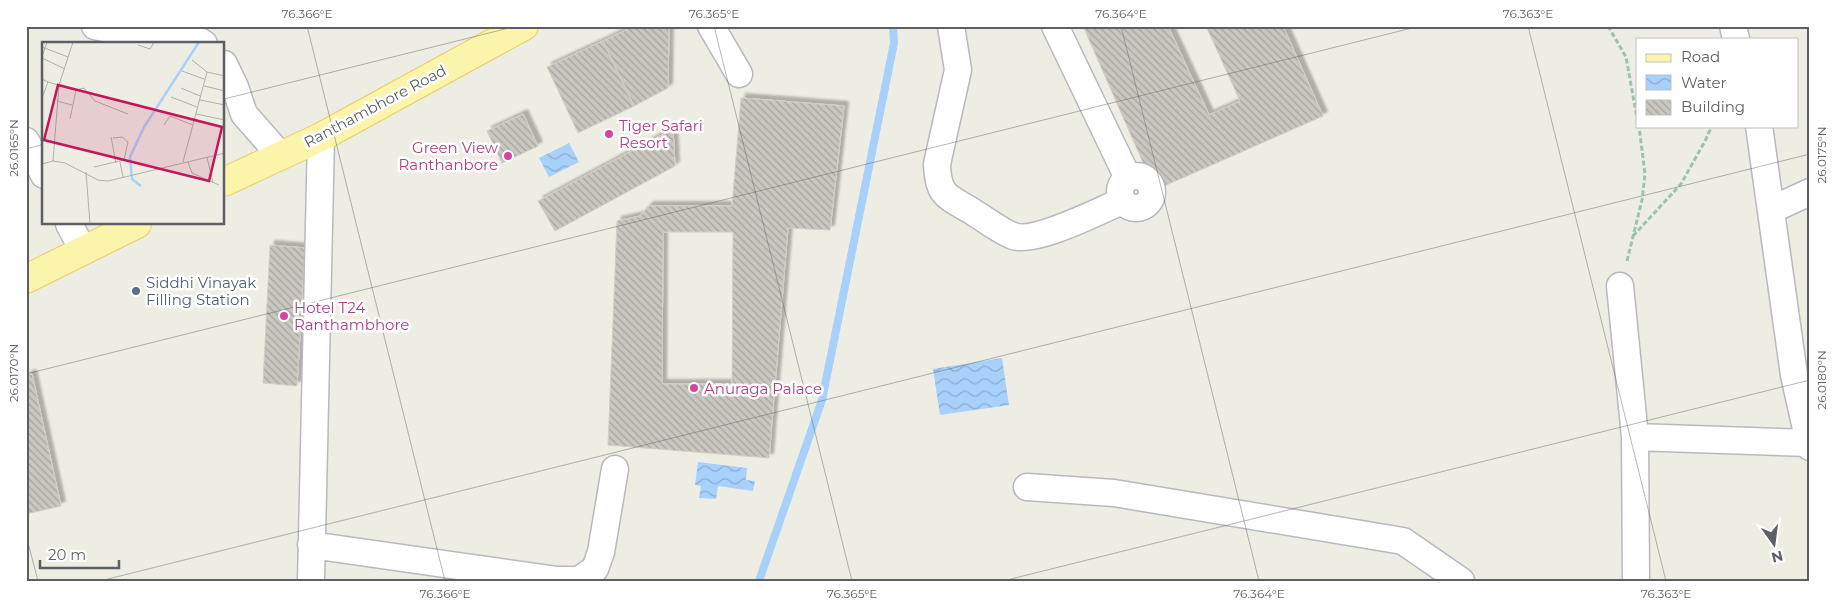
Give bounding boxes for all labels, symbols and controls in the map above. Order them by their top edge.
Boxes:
text: 76.366°E [281,6,333,21]
text: 76.365°E [689,6,739,21]
text: 76.364°E [1095,6,1147,21]
text: 76.363°E [1503,6,1553,21]
legend [1636,38,1798,128]
inset map [42,42,225,225]
text: Road [1681,47,1720,66]
street label: Ranthambhore Road [301,60,449,152]
text: Water [1681,73,1727,92]
text: Building [1681,97,1745,116]
place label: Tiger Safari Resort [619,116,703,152]
text: 26.0165°N [6,119,21,177]
text: 26.0175°N [1814,126,1829,184]
marker: Tiger Safari Resort [603,128,615,140]
place label: Green View Ranthanbore [399,138,499,174]
marker: Green View Ranthanbore [502,150,514,162]
place label: Siddhi Vinayak Filling Station [146,273,256,309]
marker: Siddhi Vinayak Filling Station [130,285,142,297]
place label: Hotel T24 Ranthambhore [294,298,409,334]
marker: Hotel T24 Ranthambhore [278,310,290,322]
text: 26.0170°N [6,344,21,402]
text: 26.0180°N [1814,350,1829,410]
place label: Anuraga Palace [704,379,822,398]
marker: Anuraga Palace [688,382,700,394]
north arrow [1748,520,1798,570]
scale bar [40,537,119,569]
text: 20 m [48,545,86,564]
text: N [1769,547,1785,567]
text: 76.366°E [419,586,471,601]
text: 76.365°E [827,586,877,601]
text: 76.364°E [1233,586,1285,601]
text: 76.363°E [1641,586,1691,601]

